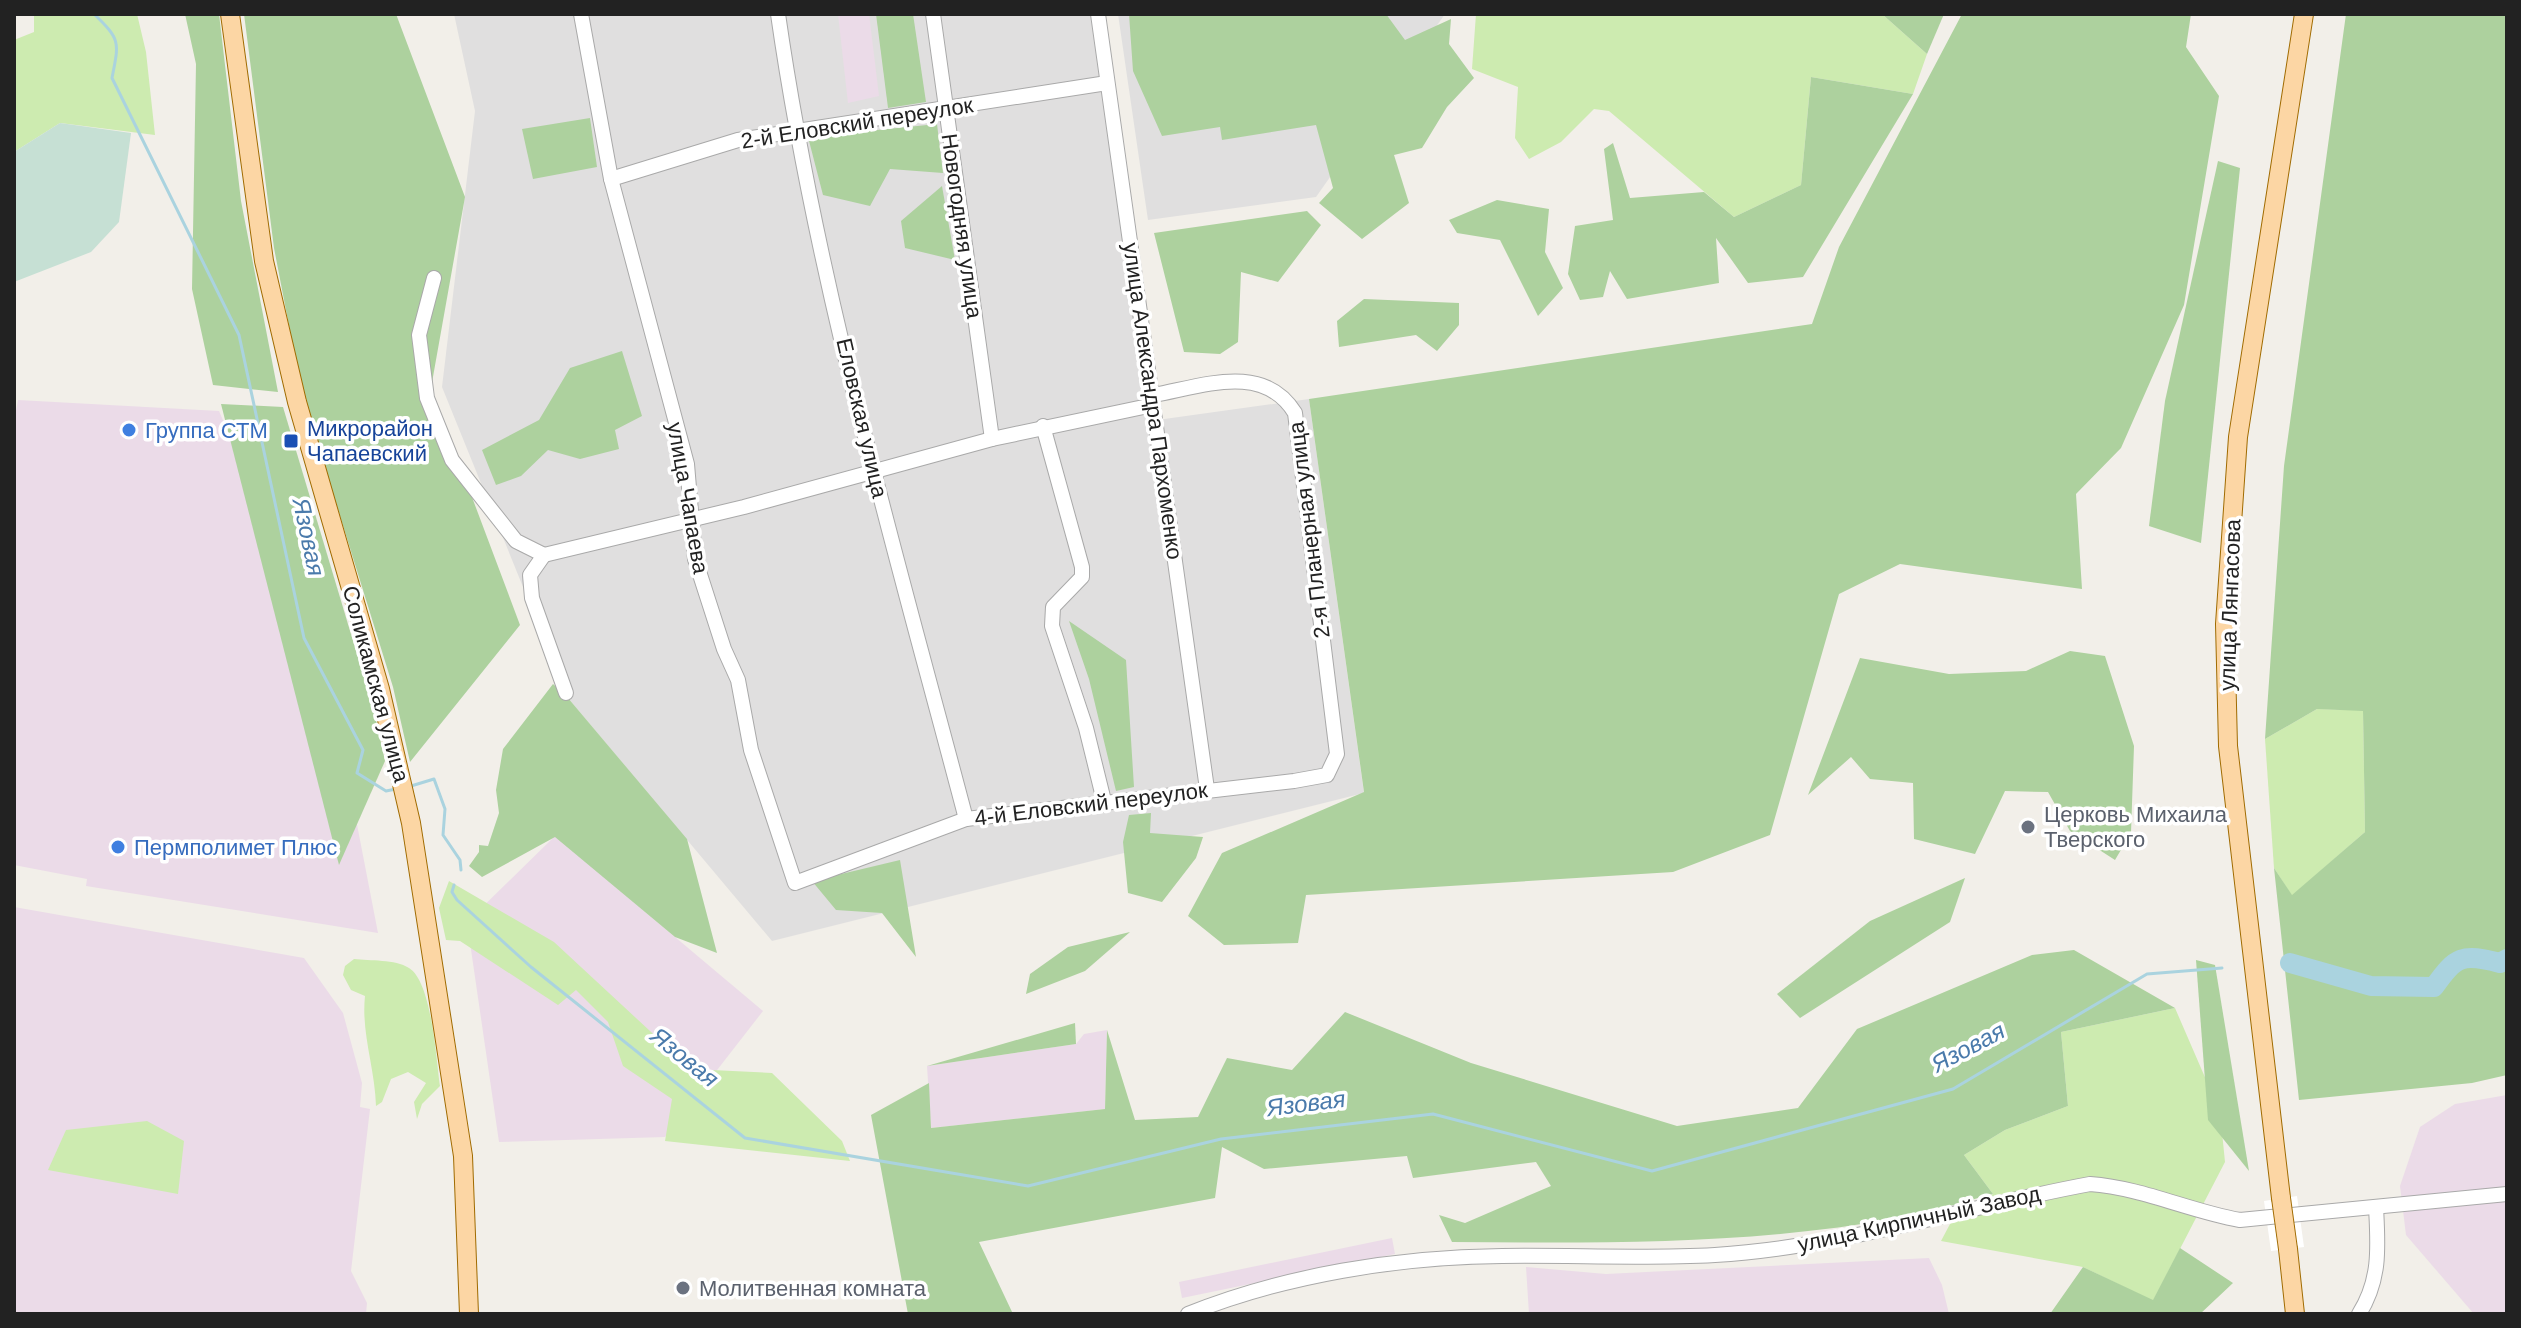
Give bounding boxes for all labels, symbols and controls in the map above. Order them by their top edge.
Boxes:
street label: 2-й Еловский переулок [739,92,975,154]
street label: Новогодняя улица [937,132,987,321]
street label: улица Александра Пархоменко [1118,241,1188,561]
street label: Еловская улица [831,336,893,501]
place label: Микрорайон Чапаевский [307,416,433,466]
place label: Группа СТМ [145,418,268,443]
street label: улица Чапаева [662,420,714,577]
street label: 2-я Планерная улица [1283,420,1335,640]
marker: Группа СТМ [120,421,138,439]
marker: Микрорайон Чапаевский [282,432,300,450]
water label: Язовая [287,494,330,579]
street label: улица Лянгасова [2215,518,2246,691]
street label: Соликамская улица [338,583,414,786]
street label: 4-й Еловский переулок [973,777,1209,831]
place label: Церковь Михаила Тверского [2044,802,2228,852]
marker: Церковь Михаила Тверского [2019,818,2037,836]
place label: Пермполимет Плюс [134,835,337,860]
marker: Пермполимет Плюс [109,838,127,856]
water label: Язовая [1925,1017,2009,1078]
water label: Язовая [644,1020,724,1092]
water label: Язовая [1263,1085,1347,1121]
street label: улица Кирпичный Завод [1795,1181,2043,1257]
place label: Молитвенная комната [699,1276,927,1301]
marker: Молитвенная комната [674,1279,692,1297]

